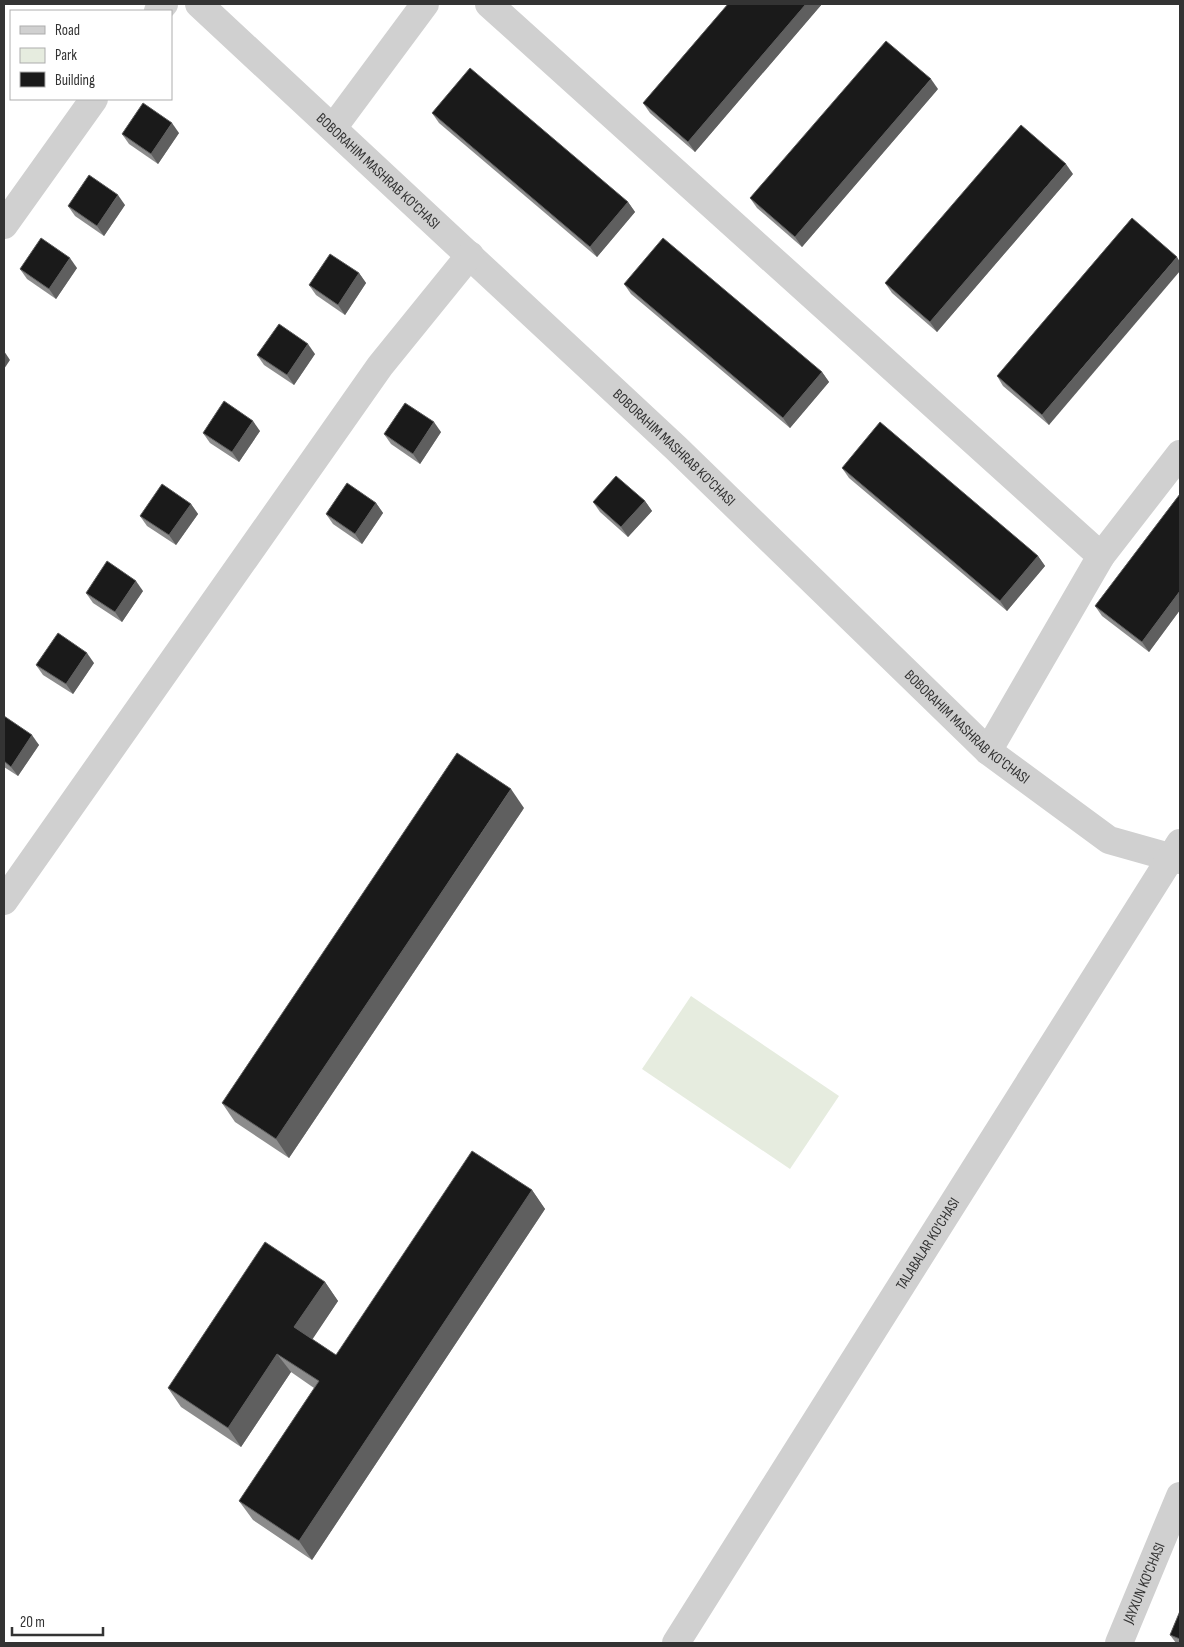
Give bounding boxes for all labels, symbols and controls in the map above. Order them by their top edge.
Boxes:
legend [10,10,172,100]
text: Road [55,21,80,40]
text: Park [55,46,77,65]
text: Building [55,71,95,90]
street label: BOBORAHIM MASHRAB KO'CHASI [312,109,444,234]
street label: BOBORAHIM MASHRAB KO'CHASI [609,385,739,511]
street label: BOBORAHIM MASHRAB KO'CHASI [900,666,1033,788]
street label: TALABALAR KO'CHASI [892,1194,964,1294]
street label: JAYXUN KO'CHASI [1119,1540,1170,1628]
scale bar [12,1604,104,1636]
text: 20 m [20,1613,45,1632]

